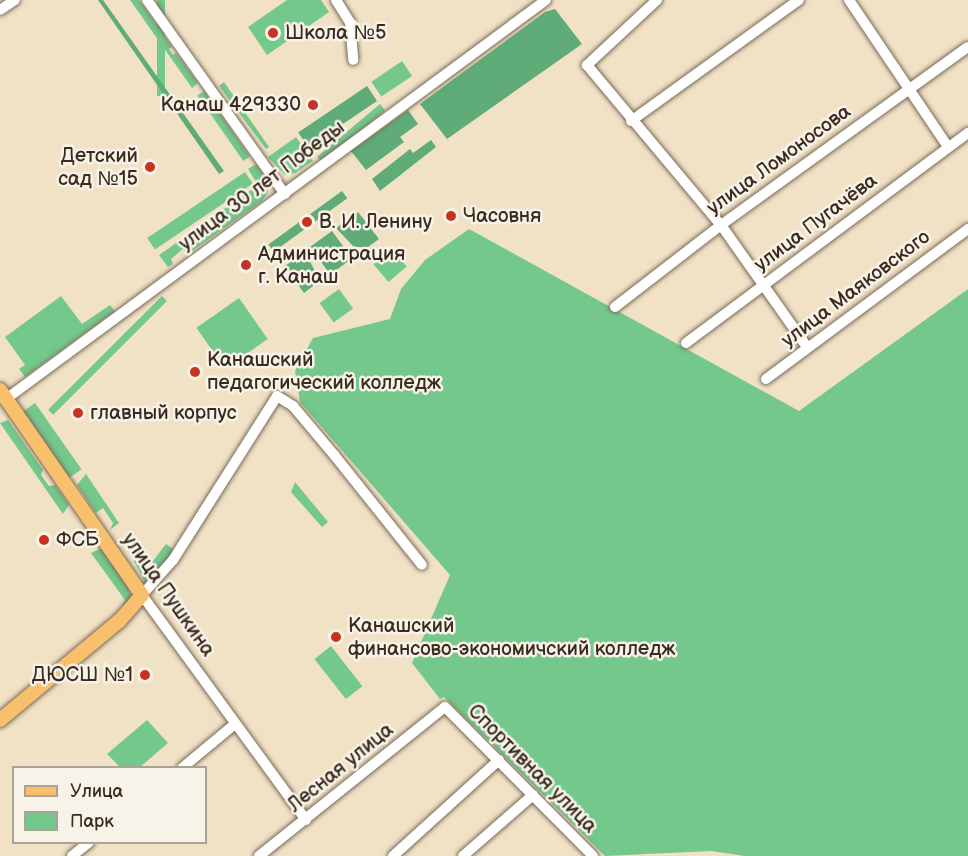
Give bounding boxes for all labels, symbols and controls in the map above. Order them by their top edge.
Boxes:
place label: Школа №5 [285,21,386,45]
marker: Школа №5 [266,26,280,40]
place label: Канаш 429330 [160,93,301,117]
marker: Канаш 429330 [306,98,320,112]
street label: улица Ломоносова [702,100,856,220]
street label: улица 30 лет Победы [174,116,350,256]
place label: Детский сад №15 [58,144,138,191]
marker: Детский сад №15 [143,160,157,174]
street label: улица Пугачёва [750,169,882,277]
place label: Часовня [463,204,541,228]
marker: Часовня [444,209,458,223]
place label: В. И. Ленину [319,210,432,234]
marker: В. И. Ленину [300,215,314,229]
street label: улица Маяковского [777,225,935,353]
place label: Администрация г. Канаш [258,242,405,289]
marker: Администрация г. Канаш [239,258,253,272]
place label: Канашский педагогический колледж [207,348,441,395]
marker: Канашский педагогический колледж [188,365,202,379]
place label: главный корпус [90,401,237,425]
marker: главный корпус [71,406,85,420]
place label: ФСБ [56,528,99,552]
street label: улица Пушкина [116,529,220,661]
marker: ФСБ [37,533,51,547]
place label: Канашский финансово-экономичский колледж [348,614,675,661]
marker: Канашский финансово-экономичский колледж [329,630,343,644]
place label: ДЮСШ №1 [32,663,133,687]
marker: ДЮСШ №1 [138,668,152,682]
street label: Спортивная улица [463,700,601,838]
street label: Лесная улица [283,718,399,818]
legend [12,766,207,844]
text: Улица [70,781,123,802]
text: Парк [70,811,114,832]

